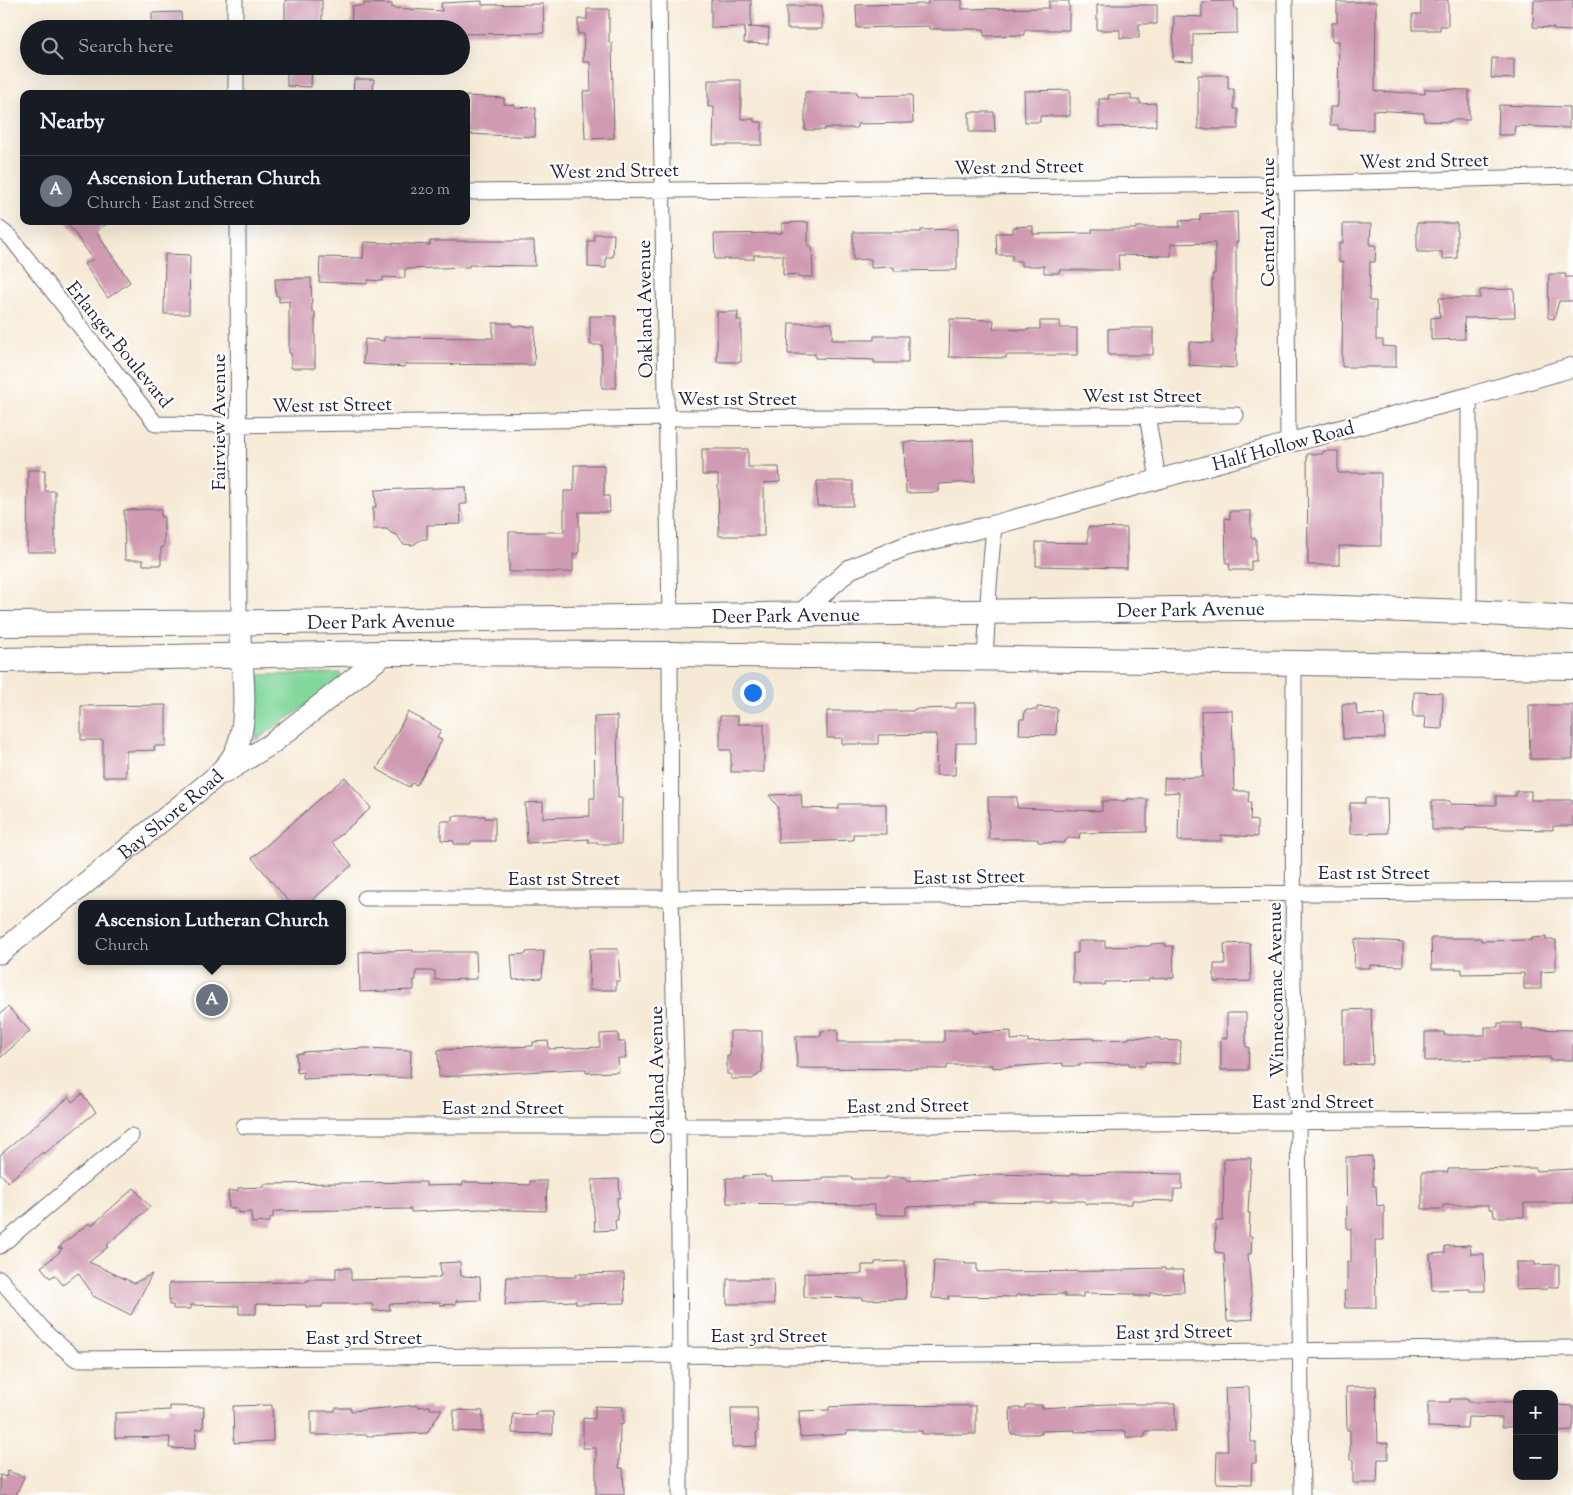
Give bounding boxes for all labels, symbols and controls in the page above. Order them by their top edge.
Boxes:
search box [20,20,470,75]
icon: search [38,34,66,62]
text: Search here [78,34,173,61]
text: Nearby [40,108,105,138]
street label: West 2nd Street [1359,148,1490,177]
street label: West 2nd Street [954,154,1085,183]
street label: Central Avenue [1256,157,1283,287]
street label: West 2nd Street [549,158,680,187]
text: Ascension Lutheran Church [87,166,321,193]
text: A [50,179,63,202]
text: 220 m [410,179,450,202]
text: Church · East 2nd Street [87,193,255,216]
street label: Oakland Avenue [632,239,661,379]
street label: Erlanger Boulevard [58,276,178,415]
street label: Fairview Avenue [207,353,234,490]
street label: West 1st Street [1082,384,1202,411]
street label: West 1st Street [677,387,797,414]
street label: West 1st Street [272,392,393,421]
street label: Half Hollow Road [1210,415,1358,479]
street label: Deer Park Avenue [1117,597,1265,626]
street label: Deer Park Avenue [712,603,860,632]
street label: Deer Park Avenue [307,609,455,638]
your location [740,680,766,706]
street label: Bay Shore Road [113,764,231,867]
street label: East 1st Street [1318,861,1430,888]
street label: East 1st Street [913,864,1026,893]
street label: East 1st Street [508,867,620,894]
popup [78,900,346,965]
street label: Winnecomac Avenue [1262,902,1293,1078]
text: Ascension Lutheran Church [95,908,329,935]
text: Church [95,935,149,958]
pin: A [196,981,228,1019]
street label: Oakland Avenue [644,1005,673,1145]
street label: East 2nd Street [1252,1090,1375,1117]
street label: East 2nd Street [847,1093,970,1122]
street label: East 2nd Street [442,1096,565,1123]
street label: East 3rd Street [1115,1319,1233,1348]
street label: East 3rd Street [711,1324,828,1351]
street label: East 3rd Street [306,1326,423,1353]
map controls [1513,1390,1558,1480]
button: + [1513,1390,1558,1435]
button: − [1513,1435,1558,1480]

